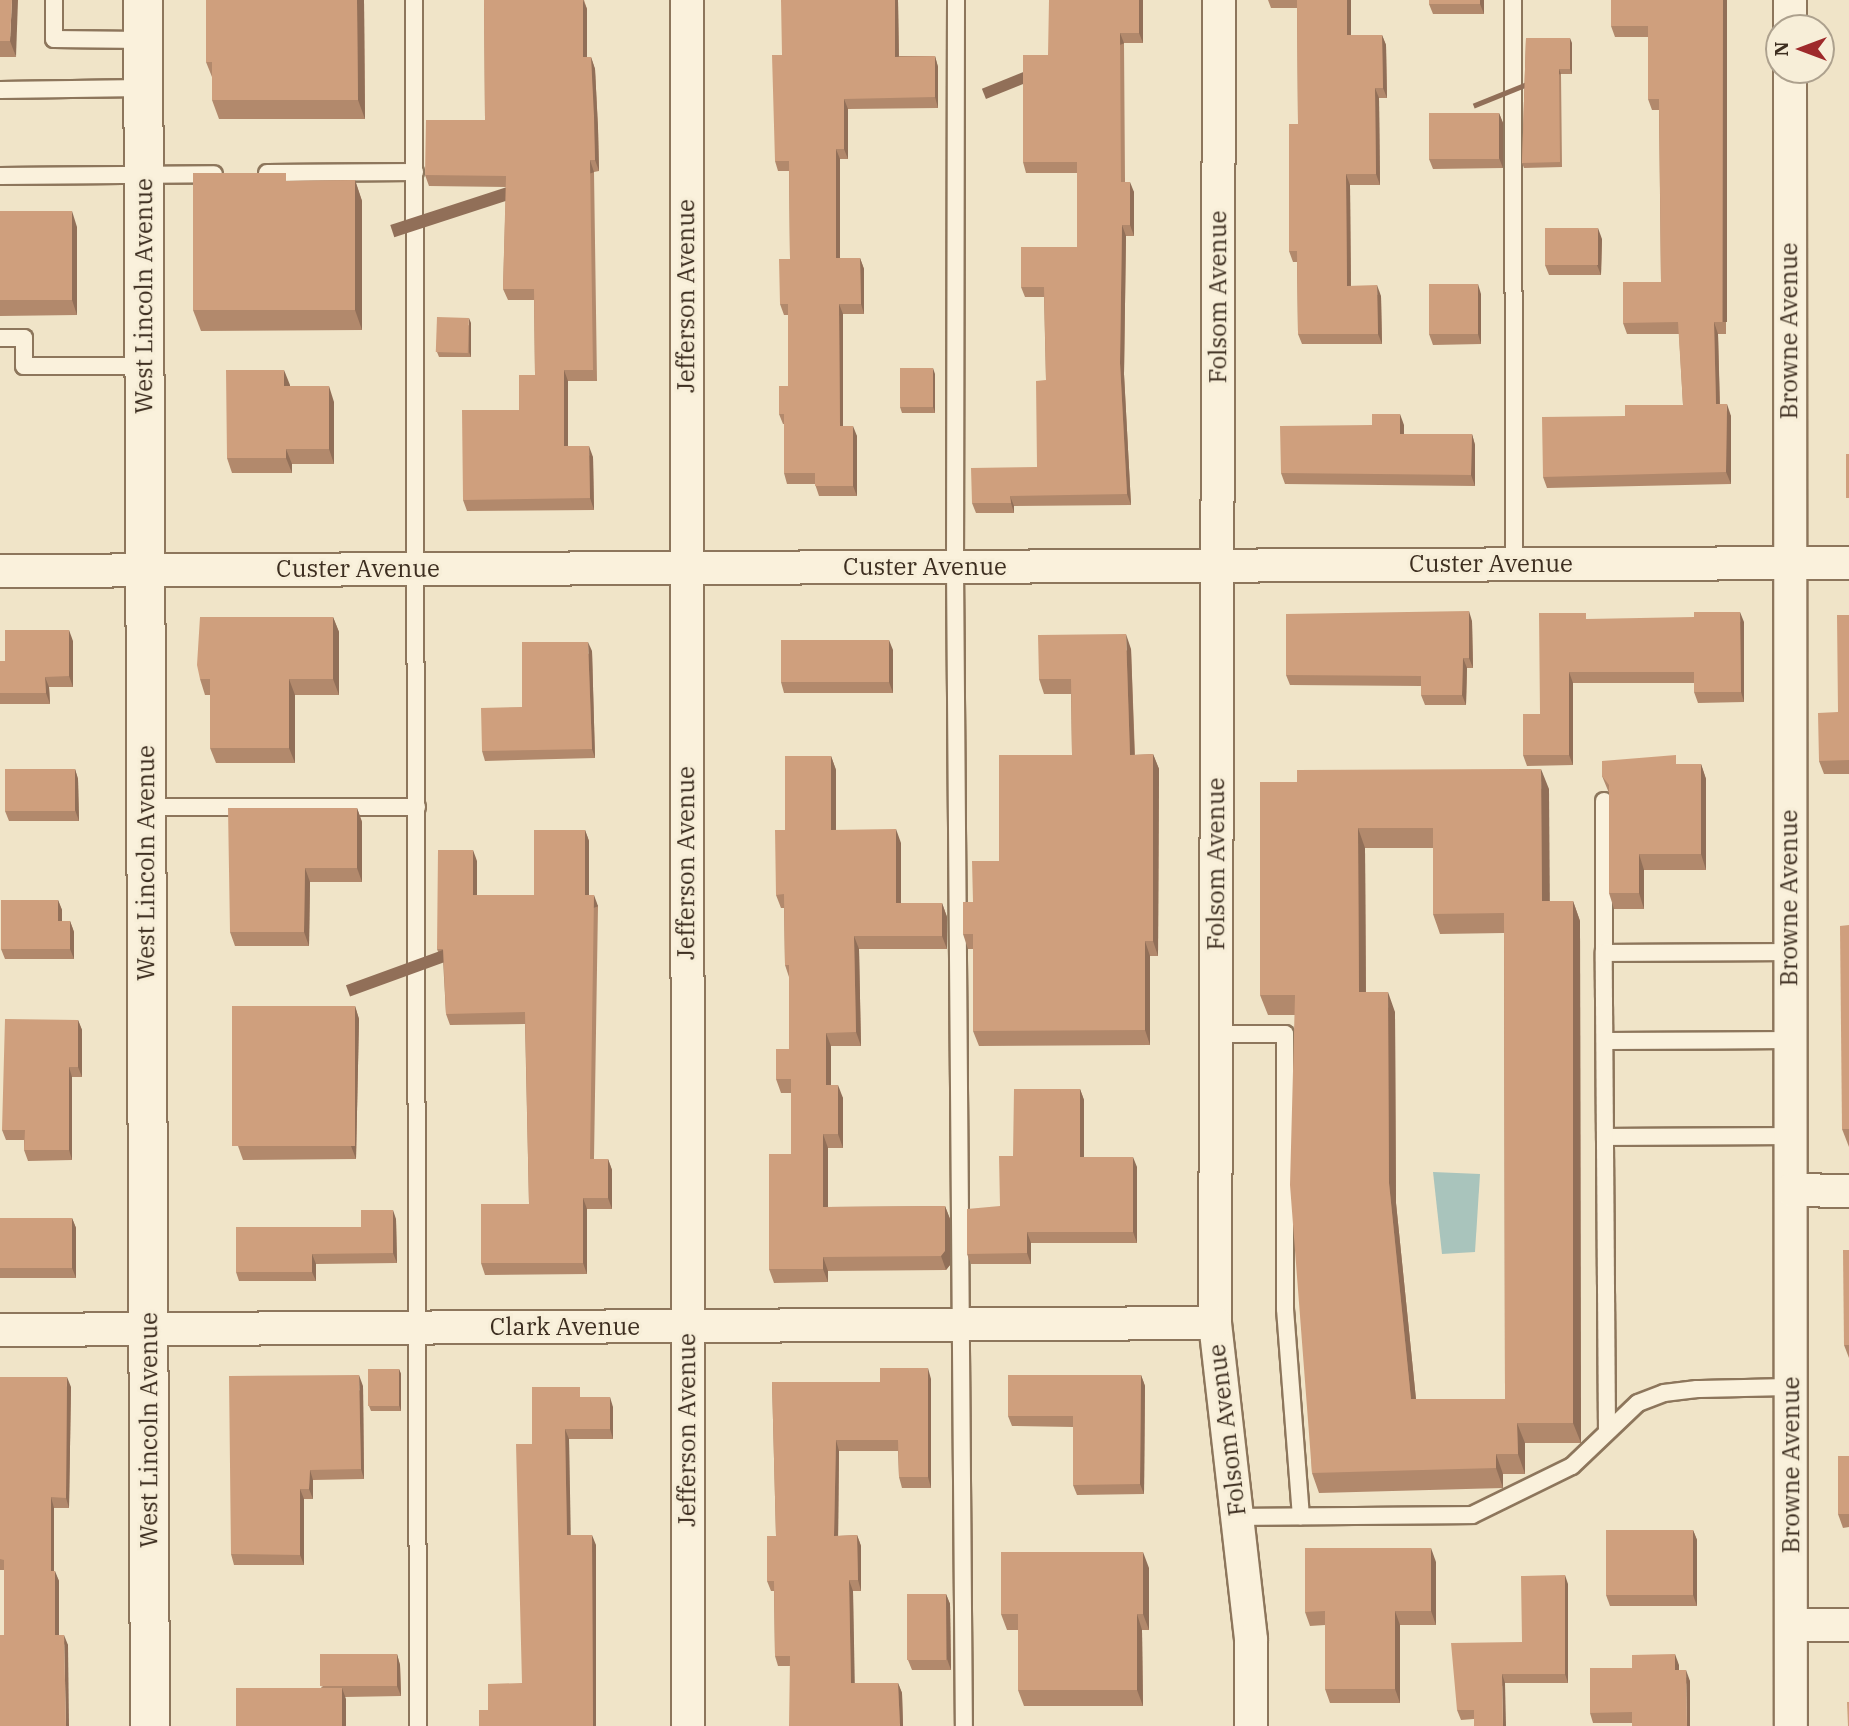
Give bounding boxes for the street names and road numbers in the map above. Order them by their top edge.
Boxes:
street label: West Lincoln Avenue [130,178,158,414]
street label: Jefferson Avenue [672,199,700,393]
street label: Folsom Avenue [1204,211,1232,383]
street label: Browne Avenue [1775,243,1803,419]
street label: Custer Avenue [1409,550,1573,578]
street label: Custer Avenue [843,553,1007,581]
street label: Custer Avenue [276,555,440,583]
street label: West Lincoln Avenue [132,745,160,981]
street label: Jefferson Avenue [672,766,700,960]
street label: Folsom Avenue [1202,778,1230,950]
street label: Browne Avenue [1775,810,1803,986]
street label: West Lincoln Avenue [135,1312,163,1548]
street label: Clark Avenue [490,1313,640,1341]
street label: Jefferson Avenue [673,1333,701,1527]
street label: Folsom Avenue [1202,1342,1252,1518]
street label: Browne Avenue [1777,1377,1805,1553]

